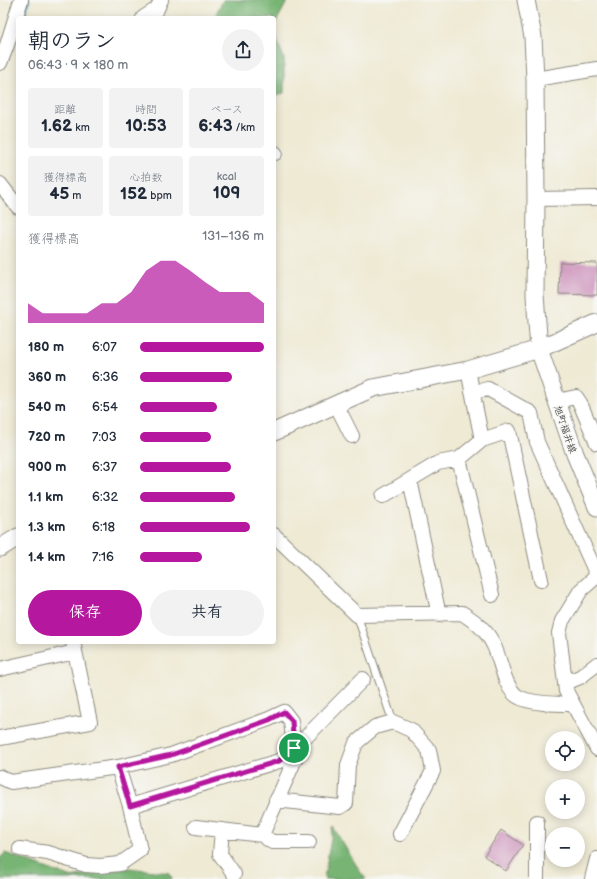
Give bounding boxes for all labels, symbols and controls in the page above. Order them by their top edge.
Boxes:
text: 朝のラン [28,28,116,55]
button: share [222,29,264,71]
text: 06:43 · 9 × 180 m [28,57,128,73]
text: 距離 [54,103,76,116]
text: 時間 [135,103,157,116]
text: ペース [210,103,243,116]
text: 1.62 [41,116,72,136]
text: 10:53 [125,116,167,136]
text: 6:43 [198,116,233,136]
text: km [72,121,90,134]
text: /km [233,121,255,134]
text: kcal [217,170,237,183]
text: 獲得標高 [43,171,87,184]
text: 心拍数 [129,171,162,184]
text: 109 [213,183,241,203]
text: 45 [49,184,69,204]
text: 152 [120,184,147,204]
text: m [69,189,81,202]
text: bpm [147,189,172,202]
text: 131–136 m [202,228,264,244]
text: 獲得標高 [28,231,80,247]
text: 180 m [28,339,64,355]
text: 6:07 [92,339,117,355]
text: 360 m [28,369,66,385]
text: 6:36 [92,369,119,385]
text: 540 m [28,399,66,415]
text: 6:54 [92,399,118,415]
street label: 旭町福井線 [551,404,579,455]
text: 720 m [28,429,65,445]
text: 7:03 [92,429,117,445]
text: 900 m [28,459,66,475]
text: 6:37 [92,459,117,475]
text: 1.1 km [28,489,63,505]
text: 6:32 [92,489,118,505]
text: 1.3 km [28,519,65,535]
text: 6:18 [92,519,115,535]
text: 1.4 km [28,549,65,565]
text: 7:16 [92,549,114,565]
button: 保存 [28,590,142,636]
button: 共有 [150,590,264,636]
pin [277,731,311,765]
map controls [545,731,585,867]
button: locate [545,731,585,771]
icon: arrive [283,737,305,759]
button: + [545,779,585,819]
button: − [545,827,585,867]

